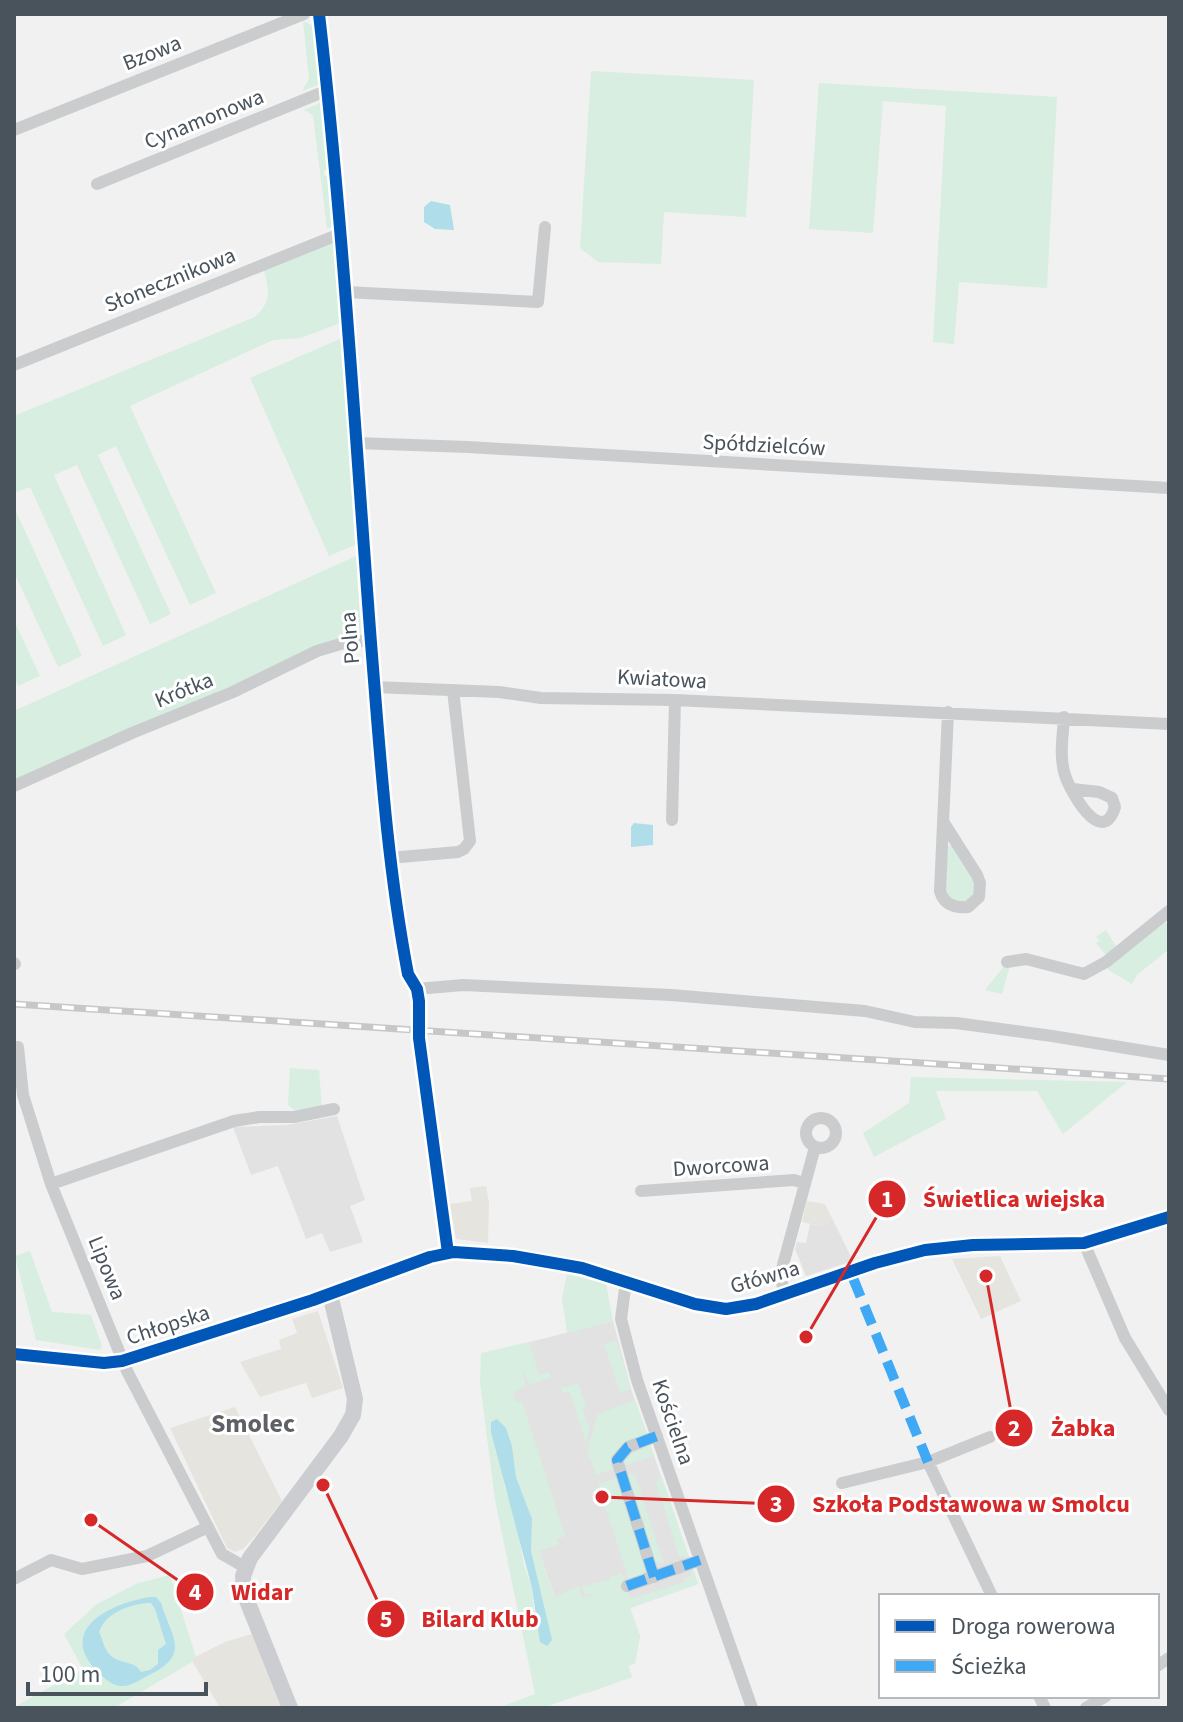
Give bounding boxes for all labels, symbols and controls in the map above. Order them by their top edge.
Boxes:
street label: Bzowa [118,27,186,79]
street label: Cynamonowa [139,80,269,158]
street label: Słonecznikowa [100,239,240,321]
street label: Spółdzielców [702,426,827,464]
street label: Polna [332,610,368,666]
street label: Kwiatowa [616,661,708,697]
street label: Krótka [150,664,218,716]
street label: Dworcowa [672,1147,770,1185]
callout: Świetlica wiejska [867,1175,1122,1223]
text: 1 [881,1182,893,1217]
text: Świetlica wiejska [923,1182,1105,1217]
street label: Lipowa [80,1231,134,1305]
street label: Główna [727,1252,803,1302]
street label: Chłopska [122,1296,214,1354]
street label: Kościelna [643,1375,703,1469]
callout: Żabka [994,1404,1131,1452]
district label: Smolec [211,1405,295,1442]
text: 2 [1008,1411,1020,1446]
text: Żabka [1051,1411,1115,1446]
callout: Szkoła Podstawowa w Smolcu [756,1480,1146,1528]
text: 3 [770,1487,782,1522]
text: Szkoła Podstawowa w Smolcu [812,1487,1130,1522]
callout: Widar [175,1568,309,1616]
text: 4 [189,1575,202,1610]
text: Widar [231,1575,293,1610]
legend [879,1594,1159,1698]
callout: Bilard Klub [366,1595,555,1643]
text: 5 [380,1602,392,1637]
text: Bilard Klub [421,1602,539,1637]
text: Droga rowerowa [951,1609,1116,1644]
scale bar [28,1646,206,1696]
text: Ścieżka [951,1649,1027,1684]
text: 100 m [40,1657,100,1692]

